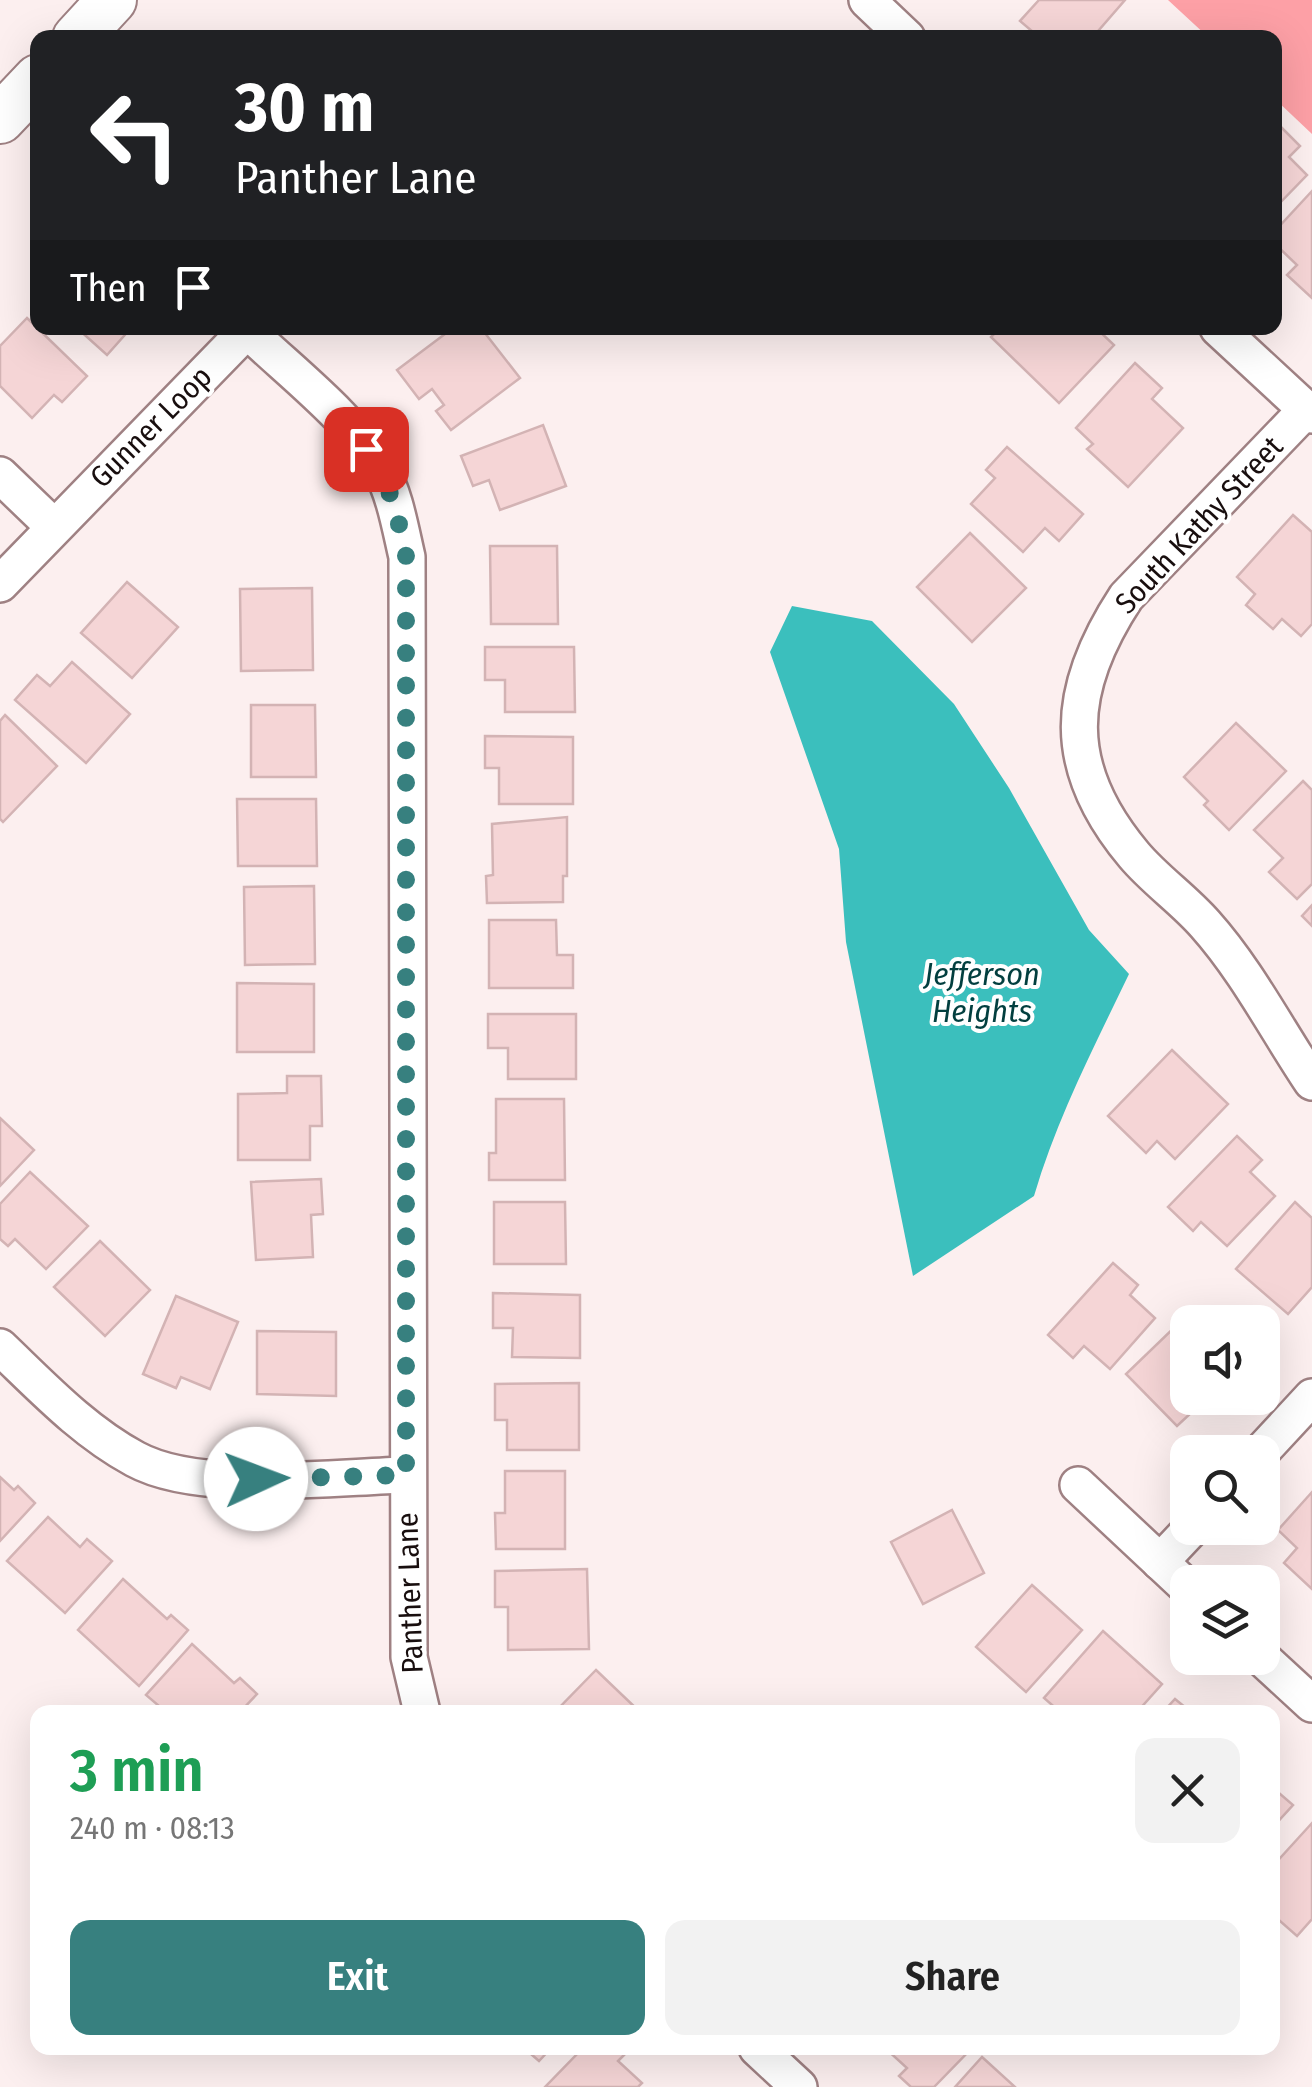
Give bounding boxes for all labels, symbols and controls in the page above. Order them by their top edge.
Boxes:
text: 30 m [235,66,374,150]
icon: left [70,70,200,200]
text: Panther Lane [235,151,477,205]
icon: arrive [166,260,221,315]
text: Then [70,265,146,311]
street label: Gunner Loop [83,359,219,495]
pin [324,407,409,492]
icon: arrive [339,422,394,477]
street label: South Kathy Street [1108,429,1290,621]
water label: Jefferson Heights [922,955,1040,1030]
map controls [1170,1305,1280,1675]
button: sound [1170,1305,1280,1415]
position arrow [204,1427,308,1531]
button: search [1170,1435,1280,1545]
street label: Panther Lane [389,1512,431,1674]
button: layers [1170,1565,1280,1675]
text: 3 min [70,1735,204,1807]
button: close [1135,1738,1240,1843]
text: 240 m · 08:13 [70,1809,235,1847]
button: Exit [70,1920,645,2035]
button: Share [665,1920,1240,2035]

